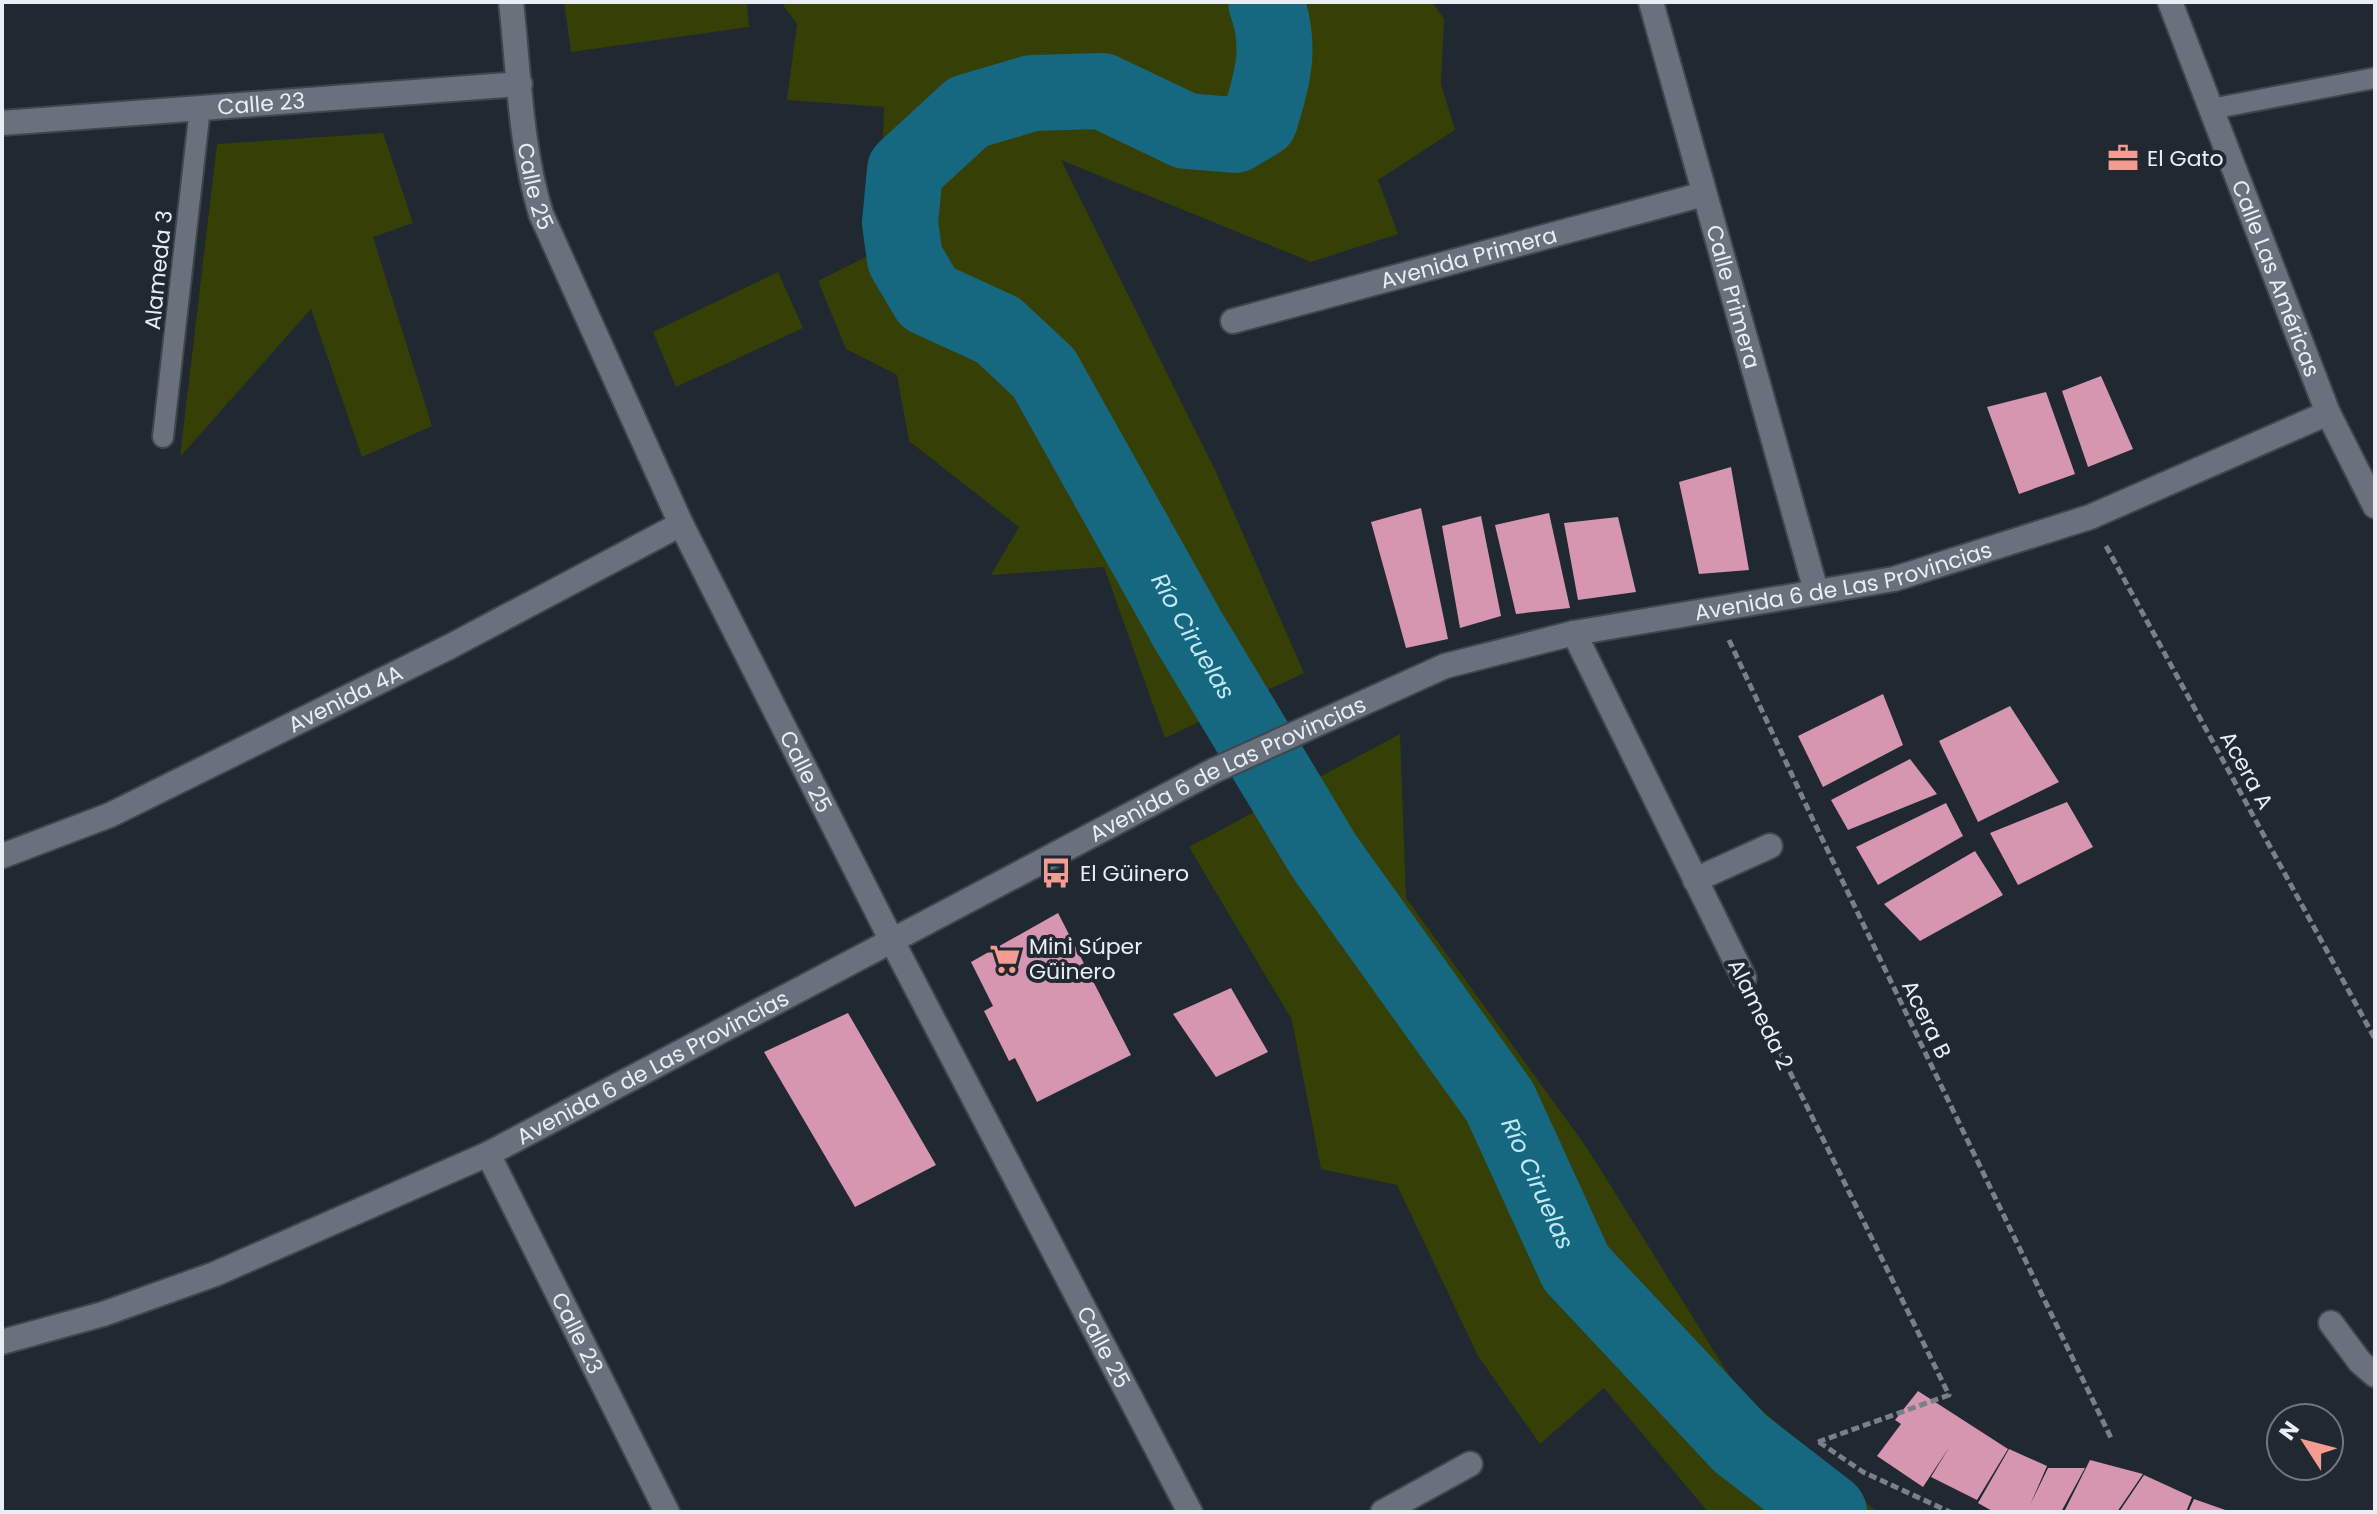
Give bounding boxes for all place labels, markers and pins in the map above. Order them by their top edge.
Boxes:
office icon: El Gato [2106,141,2140,175]
place label: El Gato [2147,143,2224,174]
bus stop icon: El Güinero [1039,856,1073,890]
place label: El Güinero [1080,858,1189,889]
place label: Mini Súper Güinero [1029,931,1142,987]
supermarket icon: Mini Súper Güinero [988,942,1022,976]

